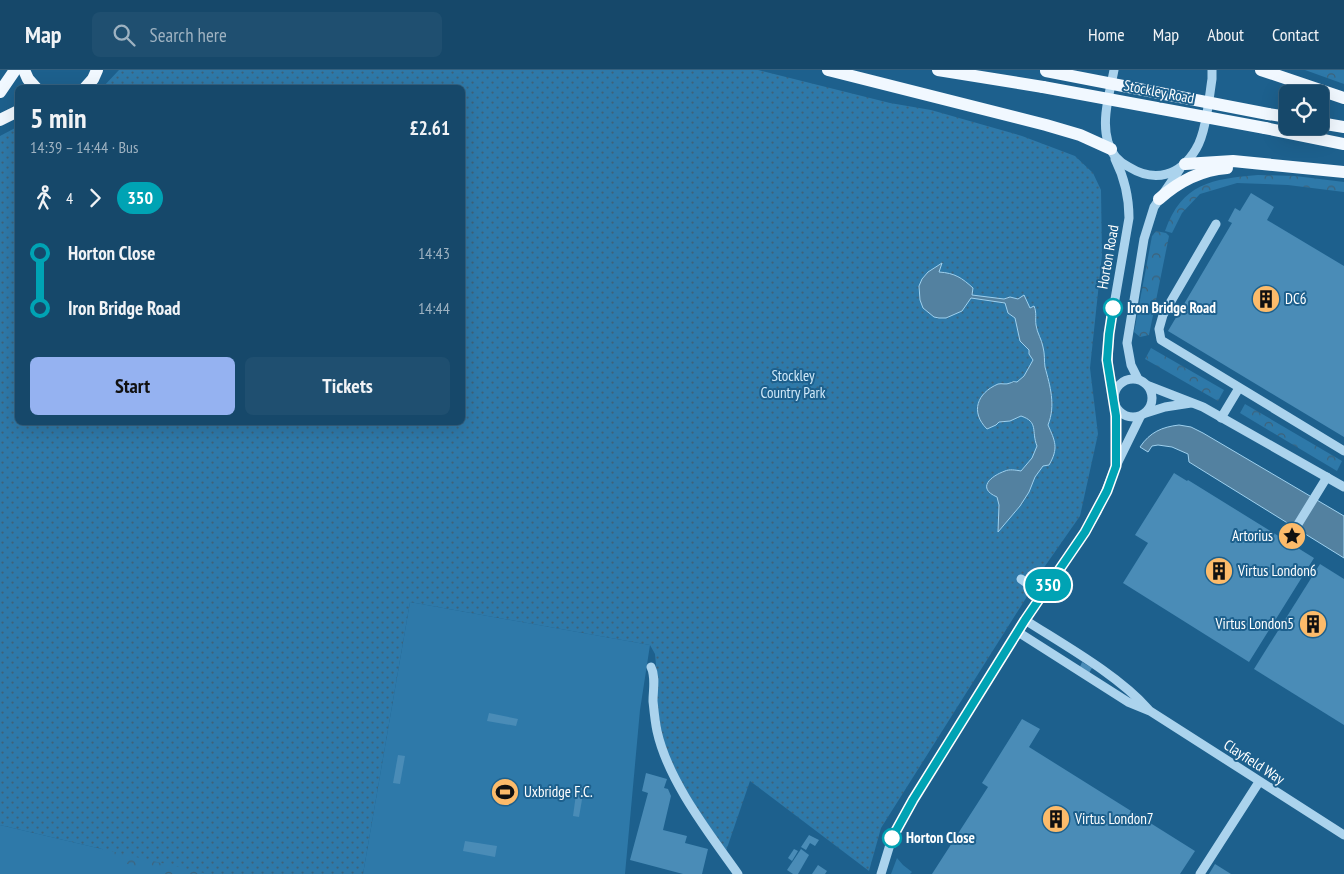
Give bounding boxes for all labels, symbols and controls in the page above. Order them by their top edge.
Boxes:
search box [92,12,442,57]
text: Map [25,19,62,50]
icon: search [110,21,138,49]
text: Search here [150,23,227,47]
text: Home [1088,23,1125,46]
text: Map [1153,23,1179,46]
text: About [1207,23,1244,46]
text: Contact [1272,23,1319,46]
street label: Stockley Road [1122,75,1196,108]
map controls [1279,85,1329,135]
button: locate [1279,85,1329,135]
text: 5 min [30,99,87,136]
text: £2.61 [410,116,450,140]
text: 14:39 – 14:44 · Bus [30,137,138,157]
icon: walk [30,184,58,212]
icon: forward [81,184,109,212]
text: 350 [127,186,153,209]
text: 4 [66,188,73,208]
street label: Horton Road [1093,223,1122,290]
text: Horton Close [68,241,155,265]
text: 14:43 [418,243,450,263]
building icon: DC6 [1251,284,1281,314]
place label: DC6 [1285,289,1307,308]
text: Iron Bridge Road [68,296,181,320]
text: 14:44 [418,298,450,318]
marker: Iron Bridge Road [1103,298,1123,318]
place label: Iron Bridge Road [1127,298,1216,317]
button: Start [30,357,235,415]
button: Tickets [245,357,450,415]
park label: Stockley Country Park [761,366,826,402]
place icon: Artorius [1277,521,1307,551]
place label: Artorius [1232,526,1273,545]
building icon: Virtus London6 [1204,556,1234,586]
place label: Virtus London6 [1237,561,1317,580]
line badge: 350 [1019,569,1077,601]
text: 350 [1035,573,1061,596]
building icon: Virtus London5 [1298,609,1328,639]
place label: Virtus London5 [1215,614,1294,633]
street label: Clayfield Way [1220,735,1289,789]
sports icon: Uxbridge F.C. [490,777,520,807]
place label: Uxbridge F.C. [524,782,593,801]
building icon: Virtus London7 [1041,804,1071,834]
place label: Virtus London7 [1074,809,1154,828]
marker: Horton Close [882,828,902,848]
place label: Horton Close [906,828,975,847]

